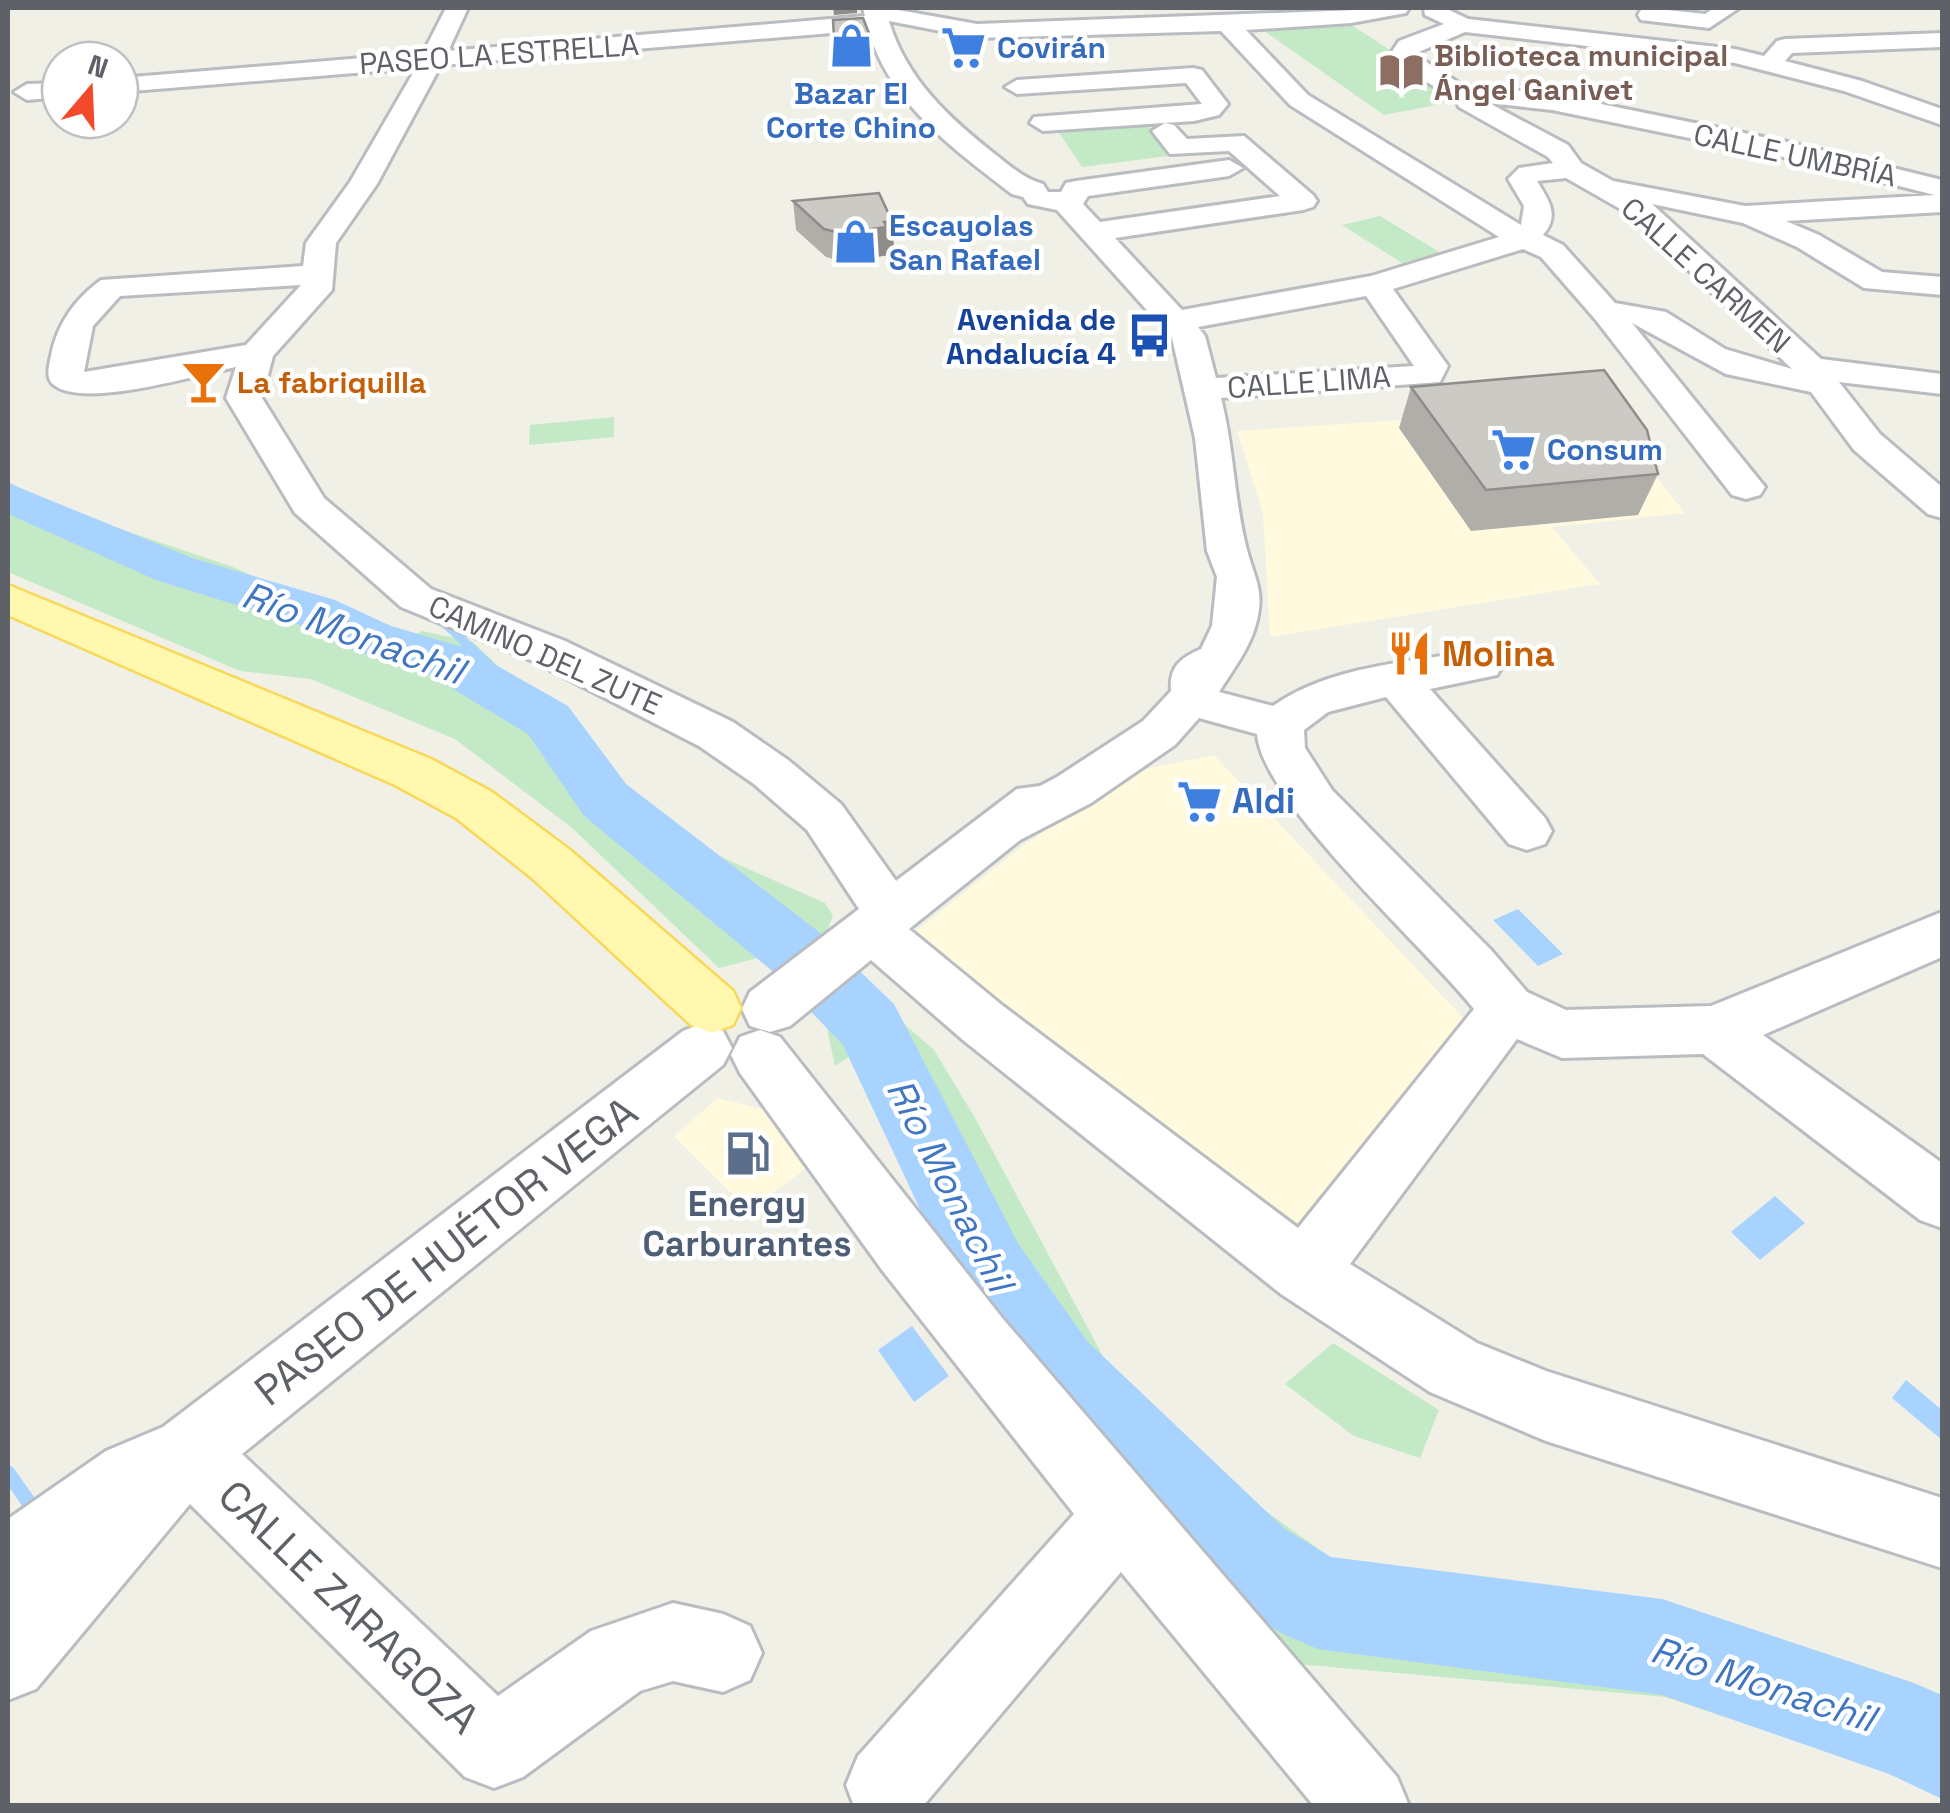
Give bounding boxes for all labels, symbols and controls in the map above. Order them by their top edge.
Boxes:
shop icon: Bazar El Corte Chino [827,22,875,70]
supermarket icon: Covirán [940,23,988,71]
street label: PASEO LA ESTRELLA [358,25,640,83]
place label: Covirán [997,28,1106,67]
place label: Biblioteca municipal Ángel Ganivet [1434,36,1728,109]
north arrow [40,40,140,140]
text: N [83,46,113,86]
library icon: Biblioteca municipal Ángel Ganivet [1377,48,1425,96]
place label: Bazar El Corte Chino [766,74,936,147]
street label: CALLE UMBRÍA [1690,114,1900,196]
street label: CALLE CARMEN [1613,189,1799,361]
place label: Escayolas San Rafael [889,206,1041,279]
shop icon: Escayolas San Rafael [832,218,880,266]
place label: Avenida de Andalucía 4 [946,300,1116,373]
bus stop icon: Avenida de Andalucía 4 [1125,312,1173,360]
street label: CALLE LIMA [1226,357,1392,407]
bar icon: La fabriquilla [180,358,228,406]
place label: La fabriquilla [237,363,426,402]
supermarket icon: Consum [1490,425,1538,473]
place label: Consum [1547,430,1663,469]
water label: Río Monachil [236,571,474,697]
street label: CAMINO DEL ZUTE [422,586,668,724]
restaurant icon: Molina [1385,630,1433,678]
place label: Molina [1442,632,1555,676]
supermarket icon: Aldi [1175,777,1223,825]
place label: Aldi [1232,779,1295,823]
water label: Río Monachil [876,1071,1026,1303]
street label: PASEO DE HUÉTOR VEGA [244,1085,648,1417]
fuel station icon: Energy Carburantes [723,1130,771,1178]
place label: Energy Carburantes [642,1182,852,1266]
street label: CALLE ZARAGOZA [207,1469,491,1745]
water label: Río Monachil [1645,1625,1884,1744]

